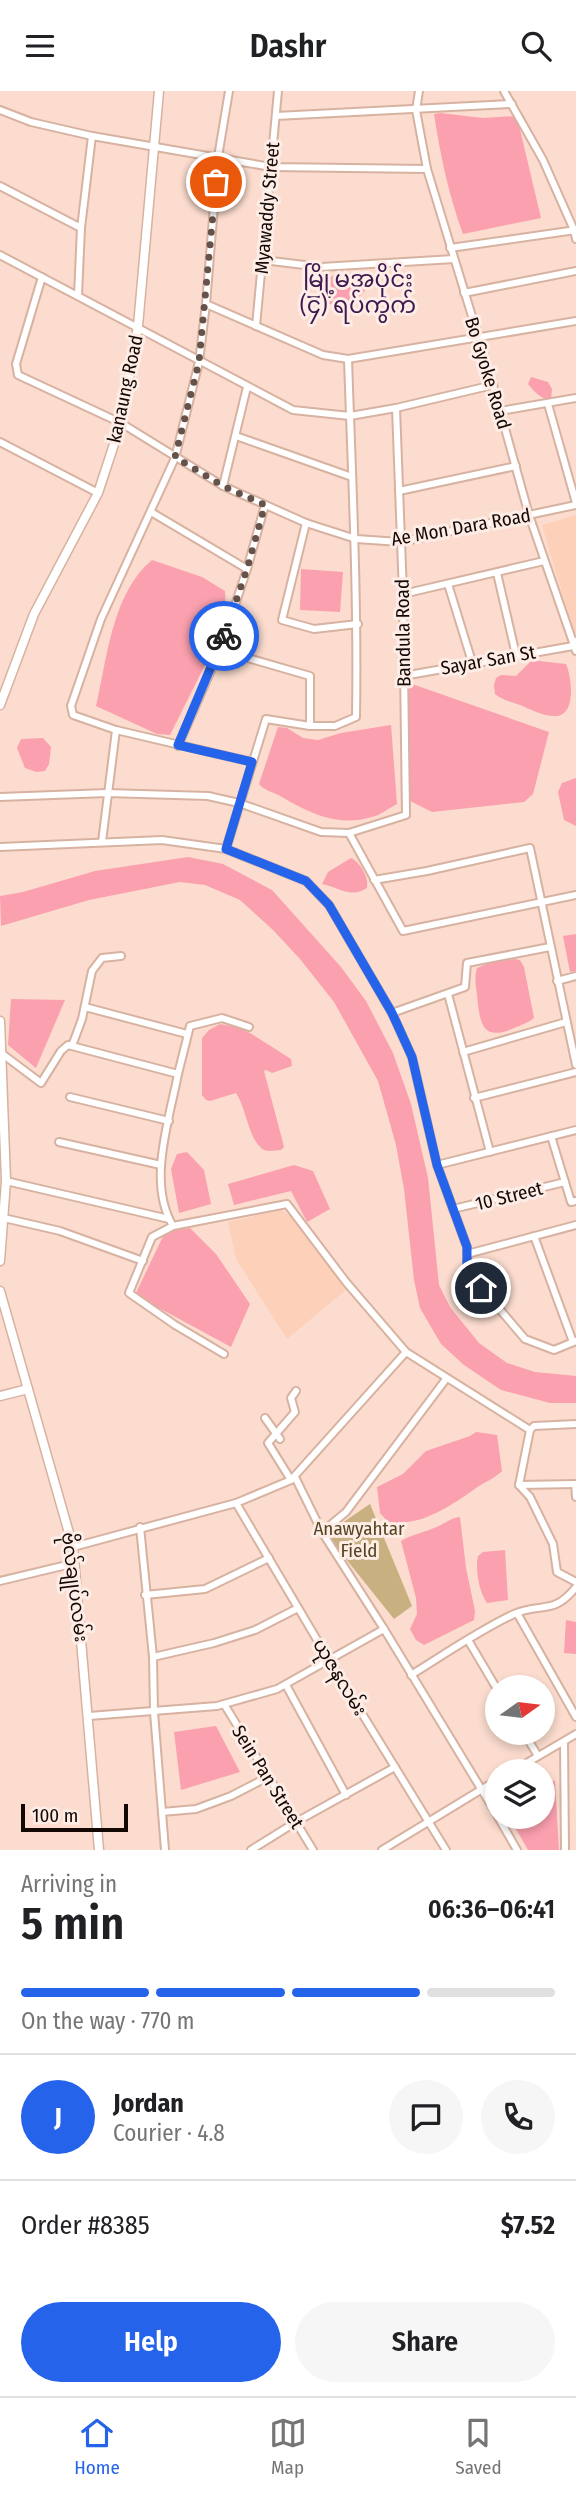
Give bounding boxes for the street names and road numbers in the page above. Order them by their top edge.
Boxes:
street label: Myawaddy Street [250,140,284,275]
street label: Bo Gyoke Road [460,314,516,432]
street label: kanaung Road [102,333,148,445]
street label: Ae Mon Dara Road [389,503,533,551]
street label: Bandula Road [391,579,415,687]
street label: Sayar San St [439,640,538,680]
street label: 10 Street [473,1176,546,1215]
street label: ဗိုလ်ချုပ်လမ်း [52,1530,96,1644]
street label: ယုဇနလမ်း [304,1633,375,1722]
street label: Sein Pan Street [227,1721,309,1834]

